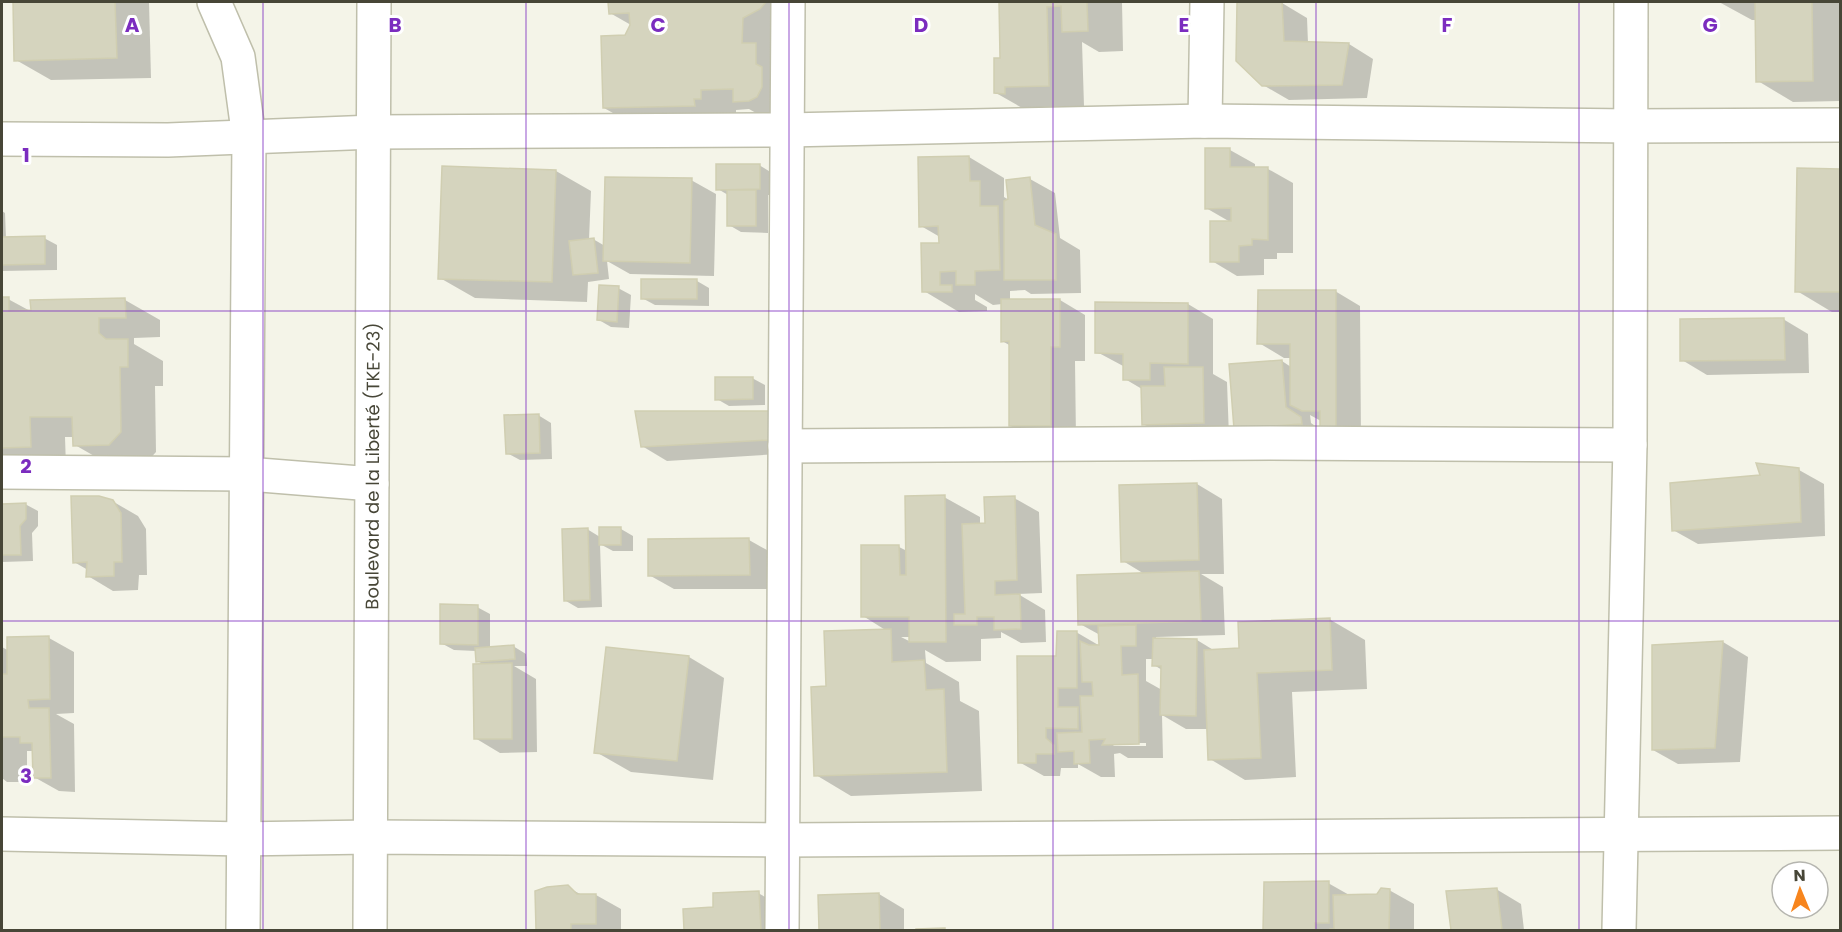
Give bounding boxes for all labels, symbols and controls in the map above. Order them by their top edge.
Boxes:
text: A [125,11,140,39]
text: B [388,11,402,39]
text: C [650,11,666,39]
text: D [914,11,928,39]
text: E [1179,11,1189,39]
text: F [1442,11,1453,39]
text: G [1702,11,1718,39]
text: 1 [22,141,30,169]
street label: Boulevard de la Liberté (TKE-23) [359,322,385,610]
text: 2 [20,452,32,480]
text: 3 [20,762,32,790]
north arrow [1770,860,1830,920]
text: N [1793,864,1806,887]

